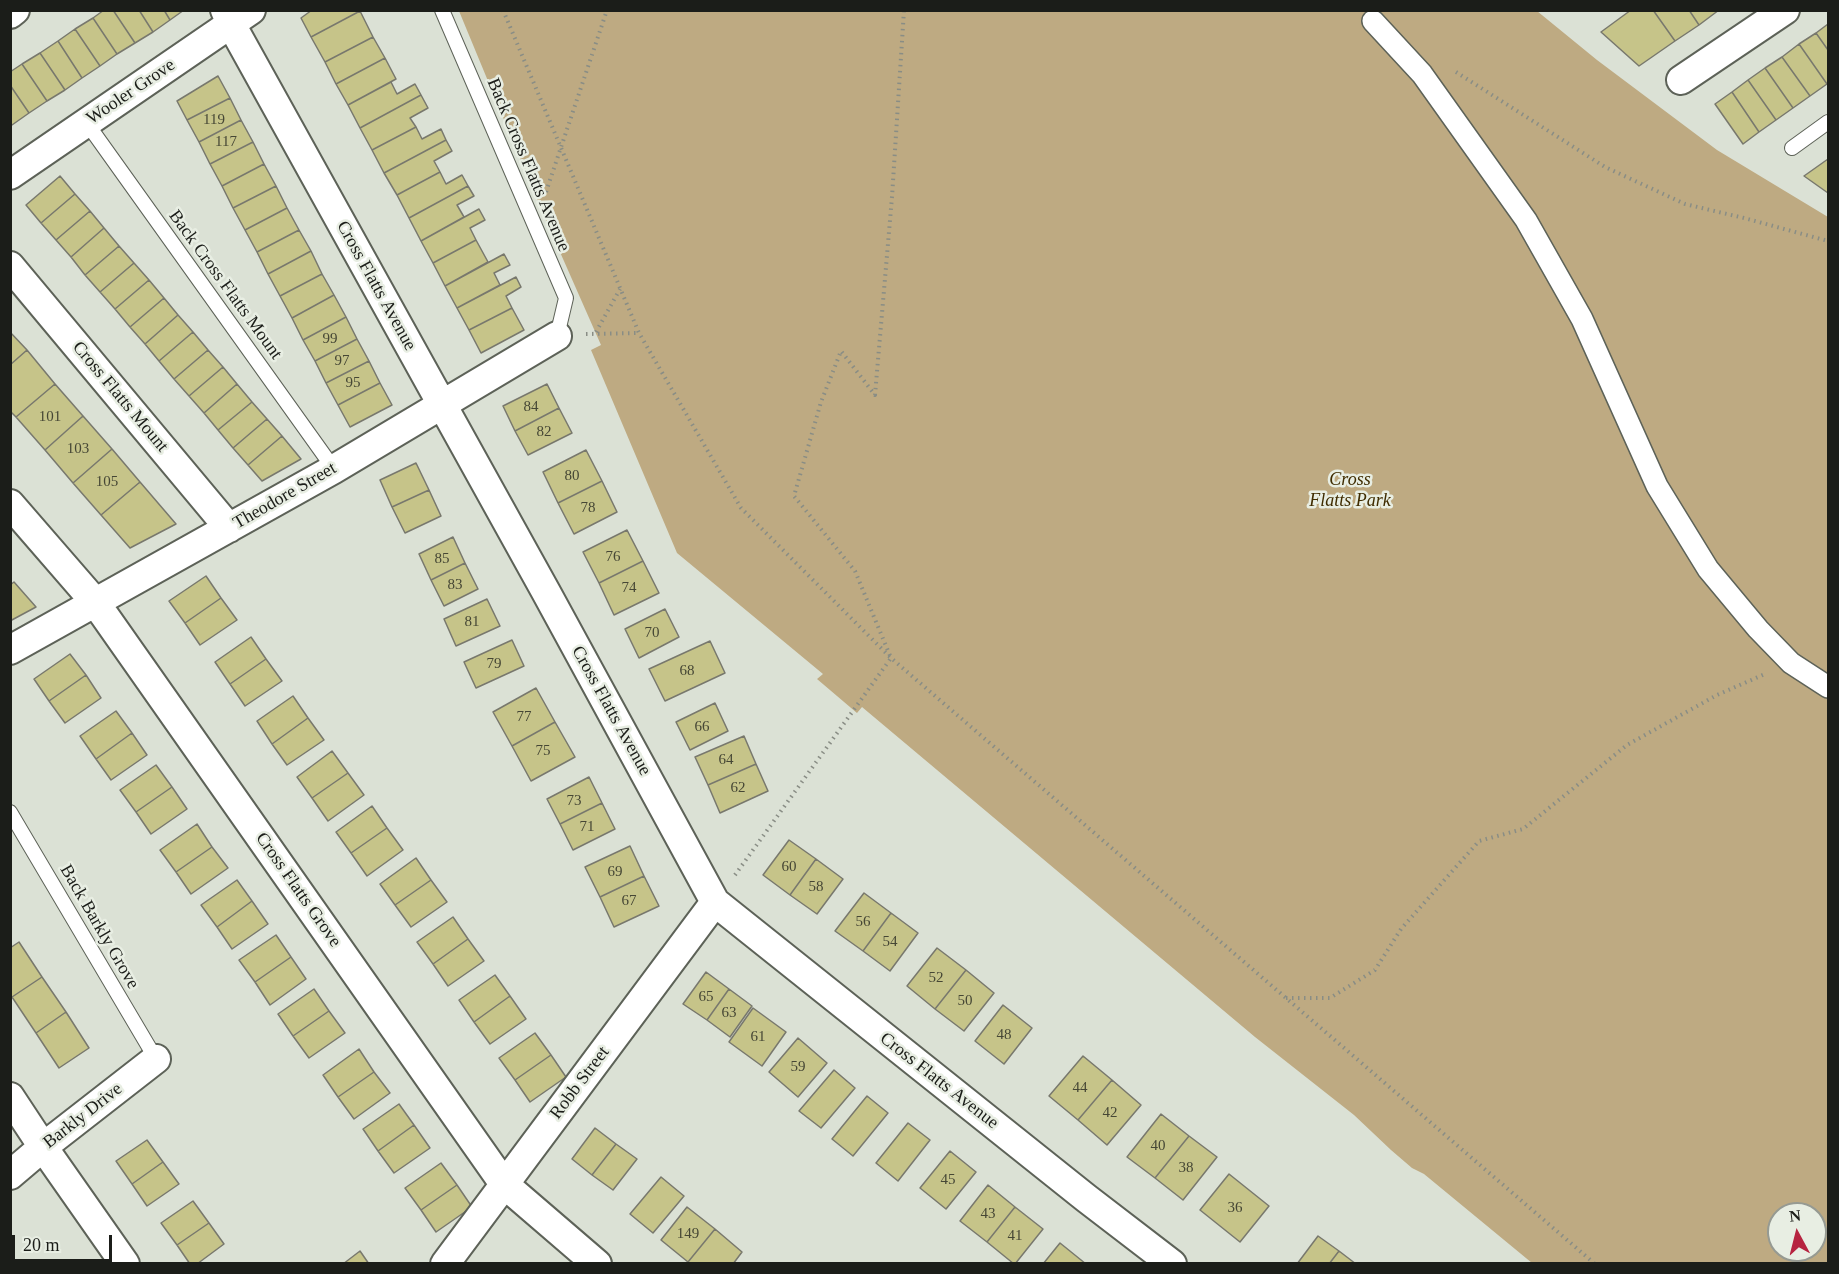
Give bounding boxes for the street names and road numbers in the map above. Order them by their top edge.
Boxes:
street label: Wooler Grove [83,55,179,129]
street label: Back Cross Flatts Avenue [482,75,574,255]
street label: Back Cross Flatts Mount [164,206,286,364]
street label: Cross Flatts Avenue [331,218,421,354]
street label: Cross Flatts Mount [67,337,173,457]
street label: Theodore Street [230,458,340,534]
street label: Cross Flatts Avenue [566,643,656,779]
street label: Cross Flatts Grove [250,829,346,951]
street label: Back Barkly Grove [55,861,143,993]
street label: Cross Flatts Avenue [875,1028,1003,1134]
street label: Robb Street [546,1042,614,1124]
street label: Barkly Drive [39,1078,127,1154]

